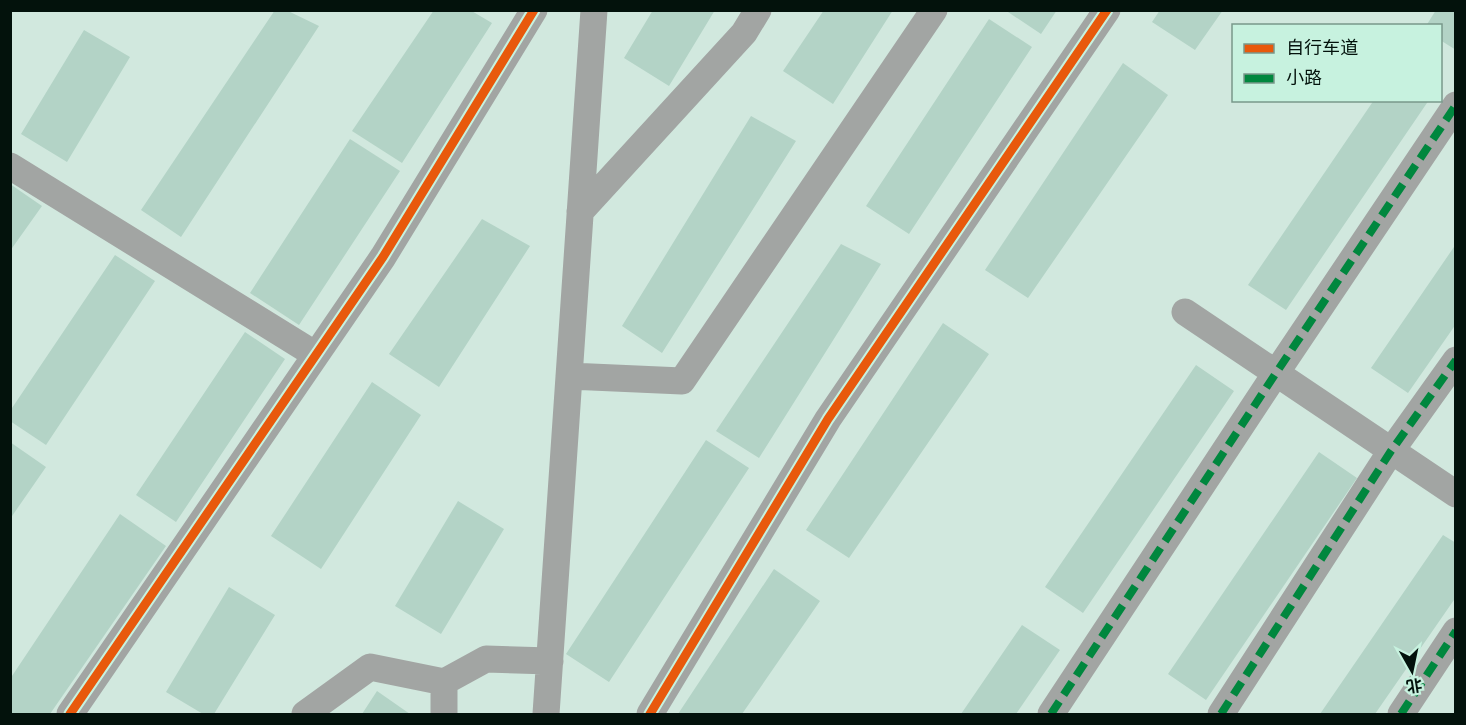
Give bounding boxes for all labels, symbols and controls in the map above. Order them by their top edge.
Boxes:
legend [1232,24,1442,102]
text: 自行车道 [1286,38,1358,58]
text: 小路 [1286,68,1322,88]
north arrow [1382,641,1442,701]
text: 北 [1405,676,1424,695]

